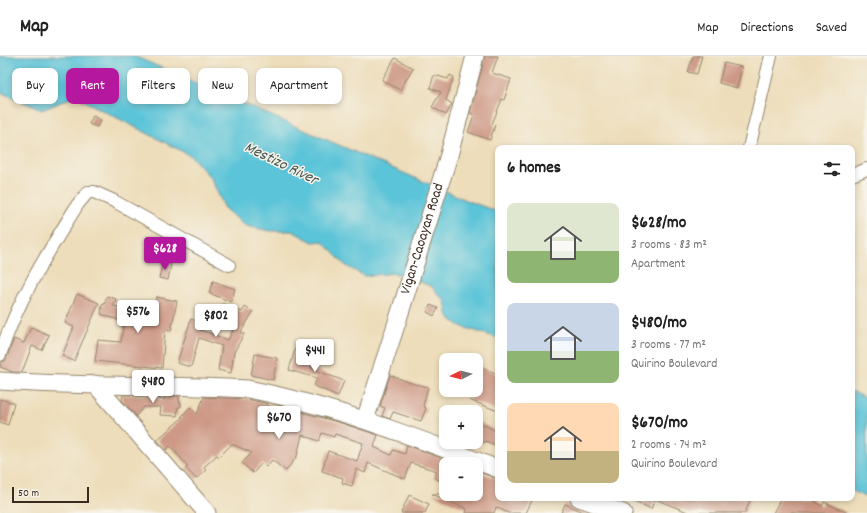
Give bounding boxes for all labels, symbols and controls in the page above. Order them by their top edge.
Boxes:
text: Map [20,14,49,41]
text: Map [697,18,719,38]
text: Directions [741,18,794,38]
text: Saved [816,18,847,38]
chip: Buy [12,68,58,104]
chip: Rent [66,68,119,104]
chip: Filters [127,68,190,104]
chip: New [198,68,248,104]
chip: Apartment [256,68,342,104]
water label: Mestizo River [240,136,323,193]
text: 6 homes [507,157,561,181]
icon: filters [821,158,843,180]
street label: Vigan-Caoayan Road [395,181,451,297]
text: $628/mo [631,212,686,236]
icon: home [539,219,587,267]
text: 3 rooms · 83 m² [631,236,707,255]
pin: $628 [141,237,189,271]
text: $628 [153,240,177,259]
text: Apartment [631,255,685,274]
pin: $576 [114,300,162,334]
text: $576 [126,303,150,322]
pin: $802 [192,304,240,338]
text: $802 [204,307,228,326]
text: $480/mo [631,312,687,336]
icon: home [539,319,587,367]
text: 3 rooms · 77 m² [631,336,706,355]
pin: $441 [291,339,339,373]
text: $441 [305,342,325,361]
north arrow [439,353,483,397]
map controls [439,353,483,501]
text: Quirino Boulevard [631,355,717,374]
pin: $480 [129,370,177,404]
text: $480 [141,373,165,392]
button: + [439,405,483,449]
pin: $670 [255,406,303,440]
text: $670 [266,409,292,428]
text: $670/mo [631,412,688,436]
icon: home [539,419,587,467]
text: 2 rooms · 74 m² [631,436,706,455]
text: Quirino Boulevard [631,455,717,474]
button: − [439,457,483,501]
scale bar [12,485,89,504]
text: 50 m [18,486,39,502]

